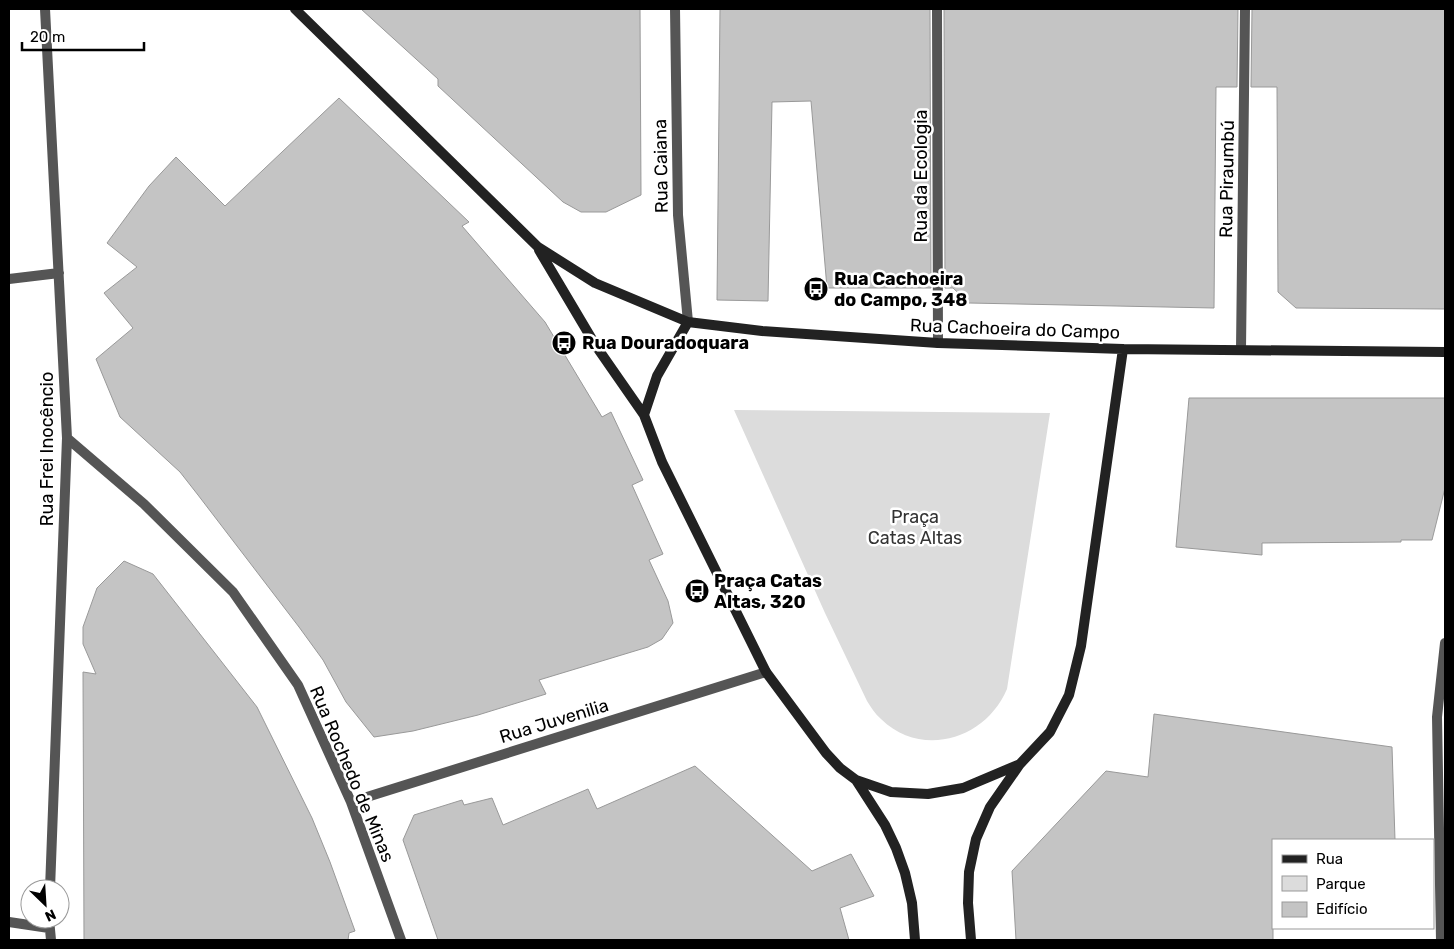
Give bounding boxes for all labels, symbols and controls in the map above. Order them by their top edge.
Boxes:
scale bar [22,20,145,52]
text: 20 m [30,28,65,46]
street label: Rua da Ecologia [910,110,932,242]
street label: Rua Caiana [649,119,673,213]
street label: Rua Piraumbú [1215,120,1239,238]
place label: Rua Cachoeira do Campo, 348 [834,268,967,311]
bus stop icon: Rua Cachoeira do Campo, 348 [803,276,829,302]
street label: Rua Cachoeira do Campo [910,314,1120,344]
bus stop icon: Rua Douradoquara [551,330,577,356]
place label: Rua Douradoquara [582,332,749,354]
street label: Rua Frei Inocêncio [36,372,58,526]
park label: Praça Catas Altas [868,506,962,549]
place label: Praça Catas Altas, 320 [714,570,822,613]
bus stop icon: Praça Catas Altas, 320 [684,578,710,604]
street label: Rua Rochedo de Minas [305,683,399,865]
street label: Rua Juvenilia [497,694,611,748]
legend [1272,839,1434,929]
text: Rua [1316,850,1343,868]
text: Parque [1316,875,1366,893]
north arrow [20,879,70,929]
text: Edifício [1316,900,1368,918]
text: N [42,905,58,925]

